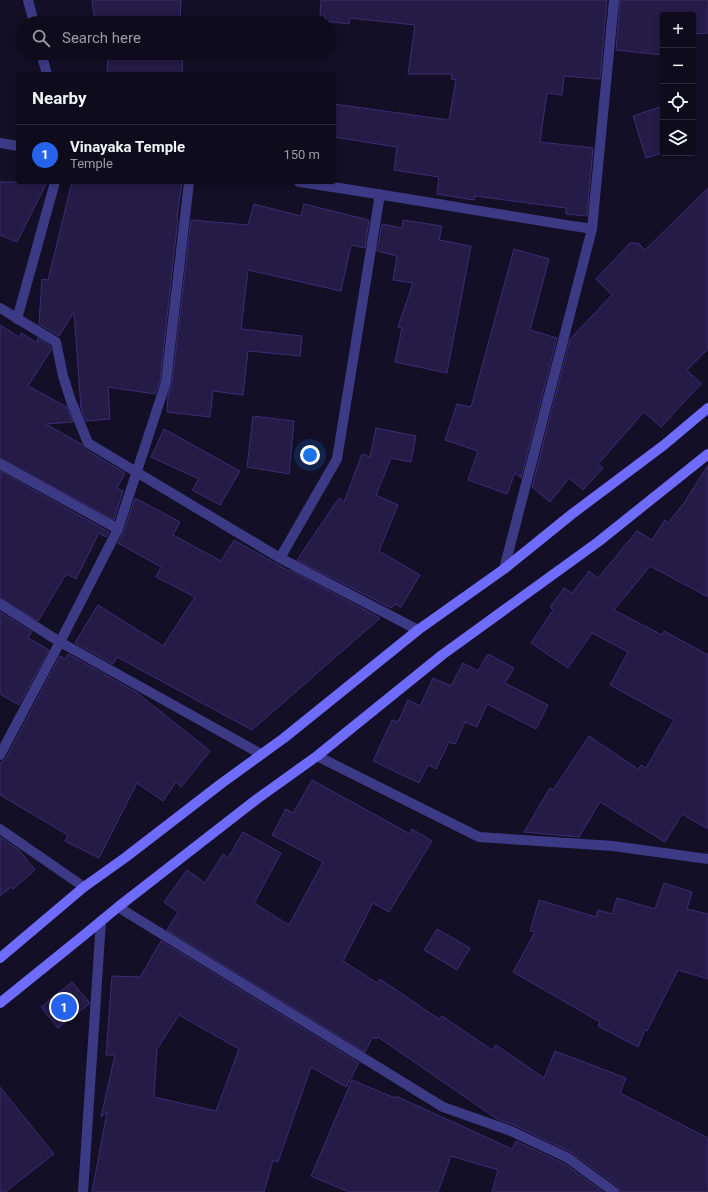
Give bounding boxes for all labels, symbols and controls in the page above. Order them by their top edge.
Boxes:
map controls [660,12,696,156]
button: + [660,12,696,48]
search box [16,16,336,60]
icon: search [30,27,52,49]
text: Search here [62,29,141,47]
button: − [660,48,696,84]
button: locate [660,84,696,120]
text: Nearby [32,88,87,108]
button: layers [660,120,696,156]
text: Vinayaka Temple [70,138,185,156]
text: 1 [41,147,49,162]
text: 150 m [283,147,320,162]
text: Temple [70,156,113,171]
your location [300,445,320,465]
pin: 1 [51,992,77,1022]

